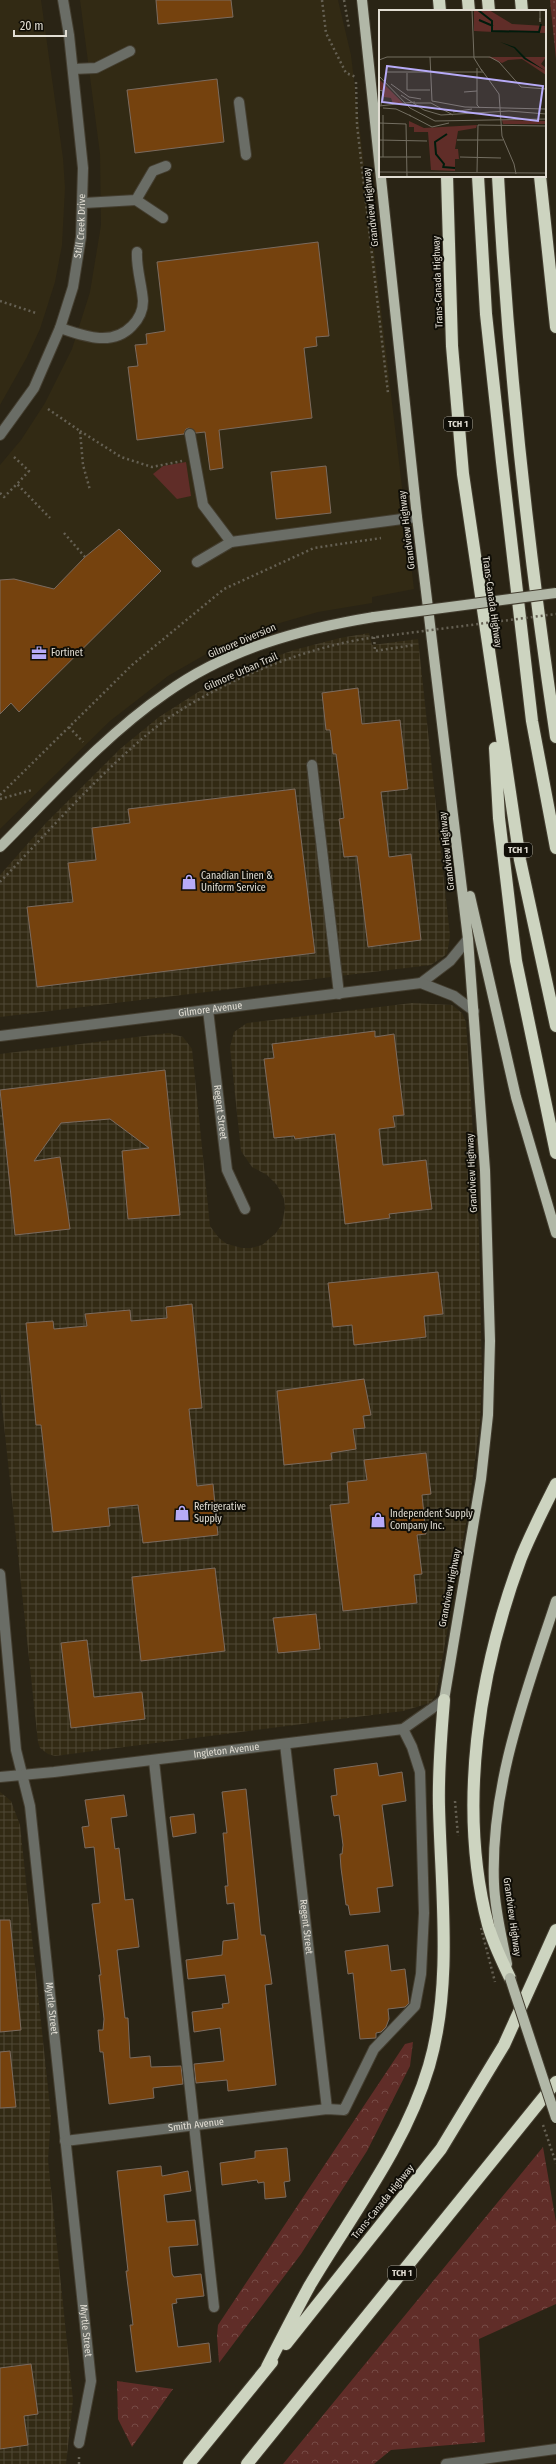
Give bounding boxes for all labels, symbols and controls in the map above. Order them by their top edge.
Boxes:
inset map [379,10,546,177]
scale bar [14,12,66,38]
text: 20 m [20,19,44,33]
street label: Grandview Highway [361,166,381,247]
street label: Still Creek Drive [72,193,88,259]
street label: Trans-Canada Highway [430,235,446,328]
road number: TCH 1 [444,417,472,431]
street label: Grandview Highway [396,489,418,570]
street label: Trans-Canada Highway [480,555,504,649]
street label: Gilmore Diversion [206,621,278,661]
office icon: Fortinet [30,644,48,662]
place label: Fortinet [51,647,84,659]
street label: Gilmore Urban Trail [202,650,280,694]
street label: Grandview Highway [437,810,457,891]
road number: TCH 1 [504,843,532,857]
place label: Canadian Linen & Uniform Service [201,870,273,894]
shop icon: Canadian Linen & Uniform Service [180,873,198,891]
street label: Gilmore Avenue [178,1000,243,1020]
street label: Regent Street [211,1084,229,1141]
street label: Grandview Highway [464,1132,480,1213]
place label: Refrigerative Supply [194,1501,246,1525]
shop icon: Refrigerative Supply [173,1504,191,1522]
place label: Independent Supply Company Inc. [390,1508,473,1532]
shop icon: Independent Supply Company Inc. [369,1511,387,1529]
street label: Grandview Highway [437,1547,464,1628]
street label: Ingleton Avenue [193,1741,260,1761]
street label: Grandview Highway [501,1877,524,1958]
street label: Regent Street [297,1899,315,1956]
street label: Myrtle Street [43,1982,60,2036]
street label: Smith Avenue [167,2116,225,2134]
street label: Trans-Canada Highway [349,2162,417,2242]
road number: TCH 1 [388,2266,416,2280]
street label: Myrtle Street [77,2304,94,2358]

